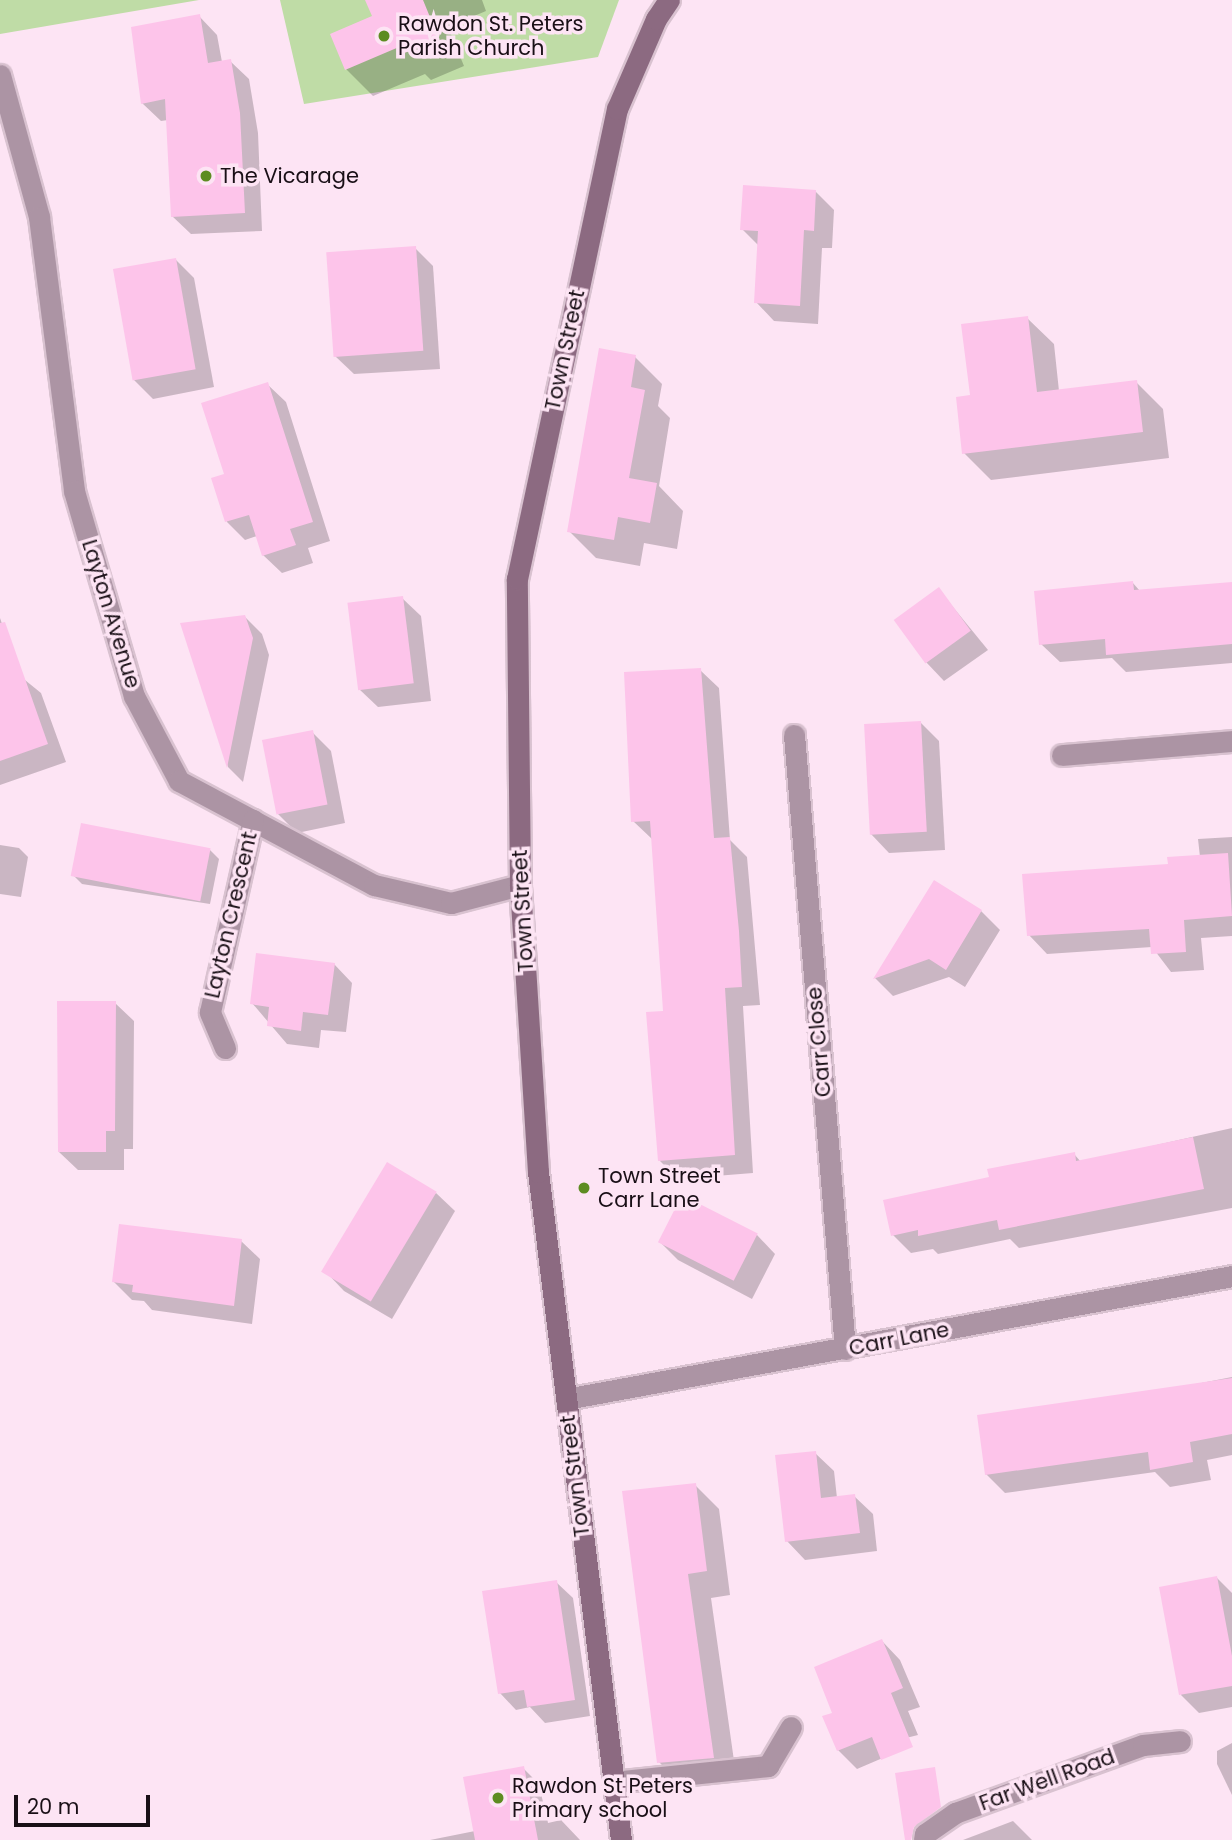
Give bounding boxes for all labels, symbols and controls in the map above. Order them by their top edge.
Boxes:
place label: Rawdon St. Peters Parish Church [398,11,583,61]
marker: Rawdon St. Peters Parish Church [376,28,392,44]
place label: The Vicarage [220,163,359,189]
marker: The Vicarage [198,168,214,184]
street label: Town Street [540,287,590,413]
street label: Layton Avenue [76,537,146,691]
street label: Layton Crescent [200,829,262,1001]
street label: Town Street [507,849,539,973]
street label: Carr Close [802,986,836,1098]
place label: Town Street Carr Lane [598,1163,721,1213]
marker: Town Street Carr Lane [576,1180,592,1196]
street label: Carr Lane [847,1317,951,1361]
street label: Town Street [555,1414,595,1538]
street label: Far Well Road [976,1744,1118,1816]
place label: Rawdon St Peters Primary school [512,1773,693,1823]
scale bar [18,1780,154,1824]
marker: Rawdon St Peters Primary school [490,1790,506,1806]
text: 20 m [27,1792,80,1821]

